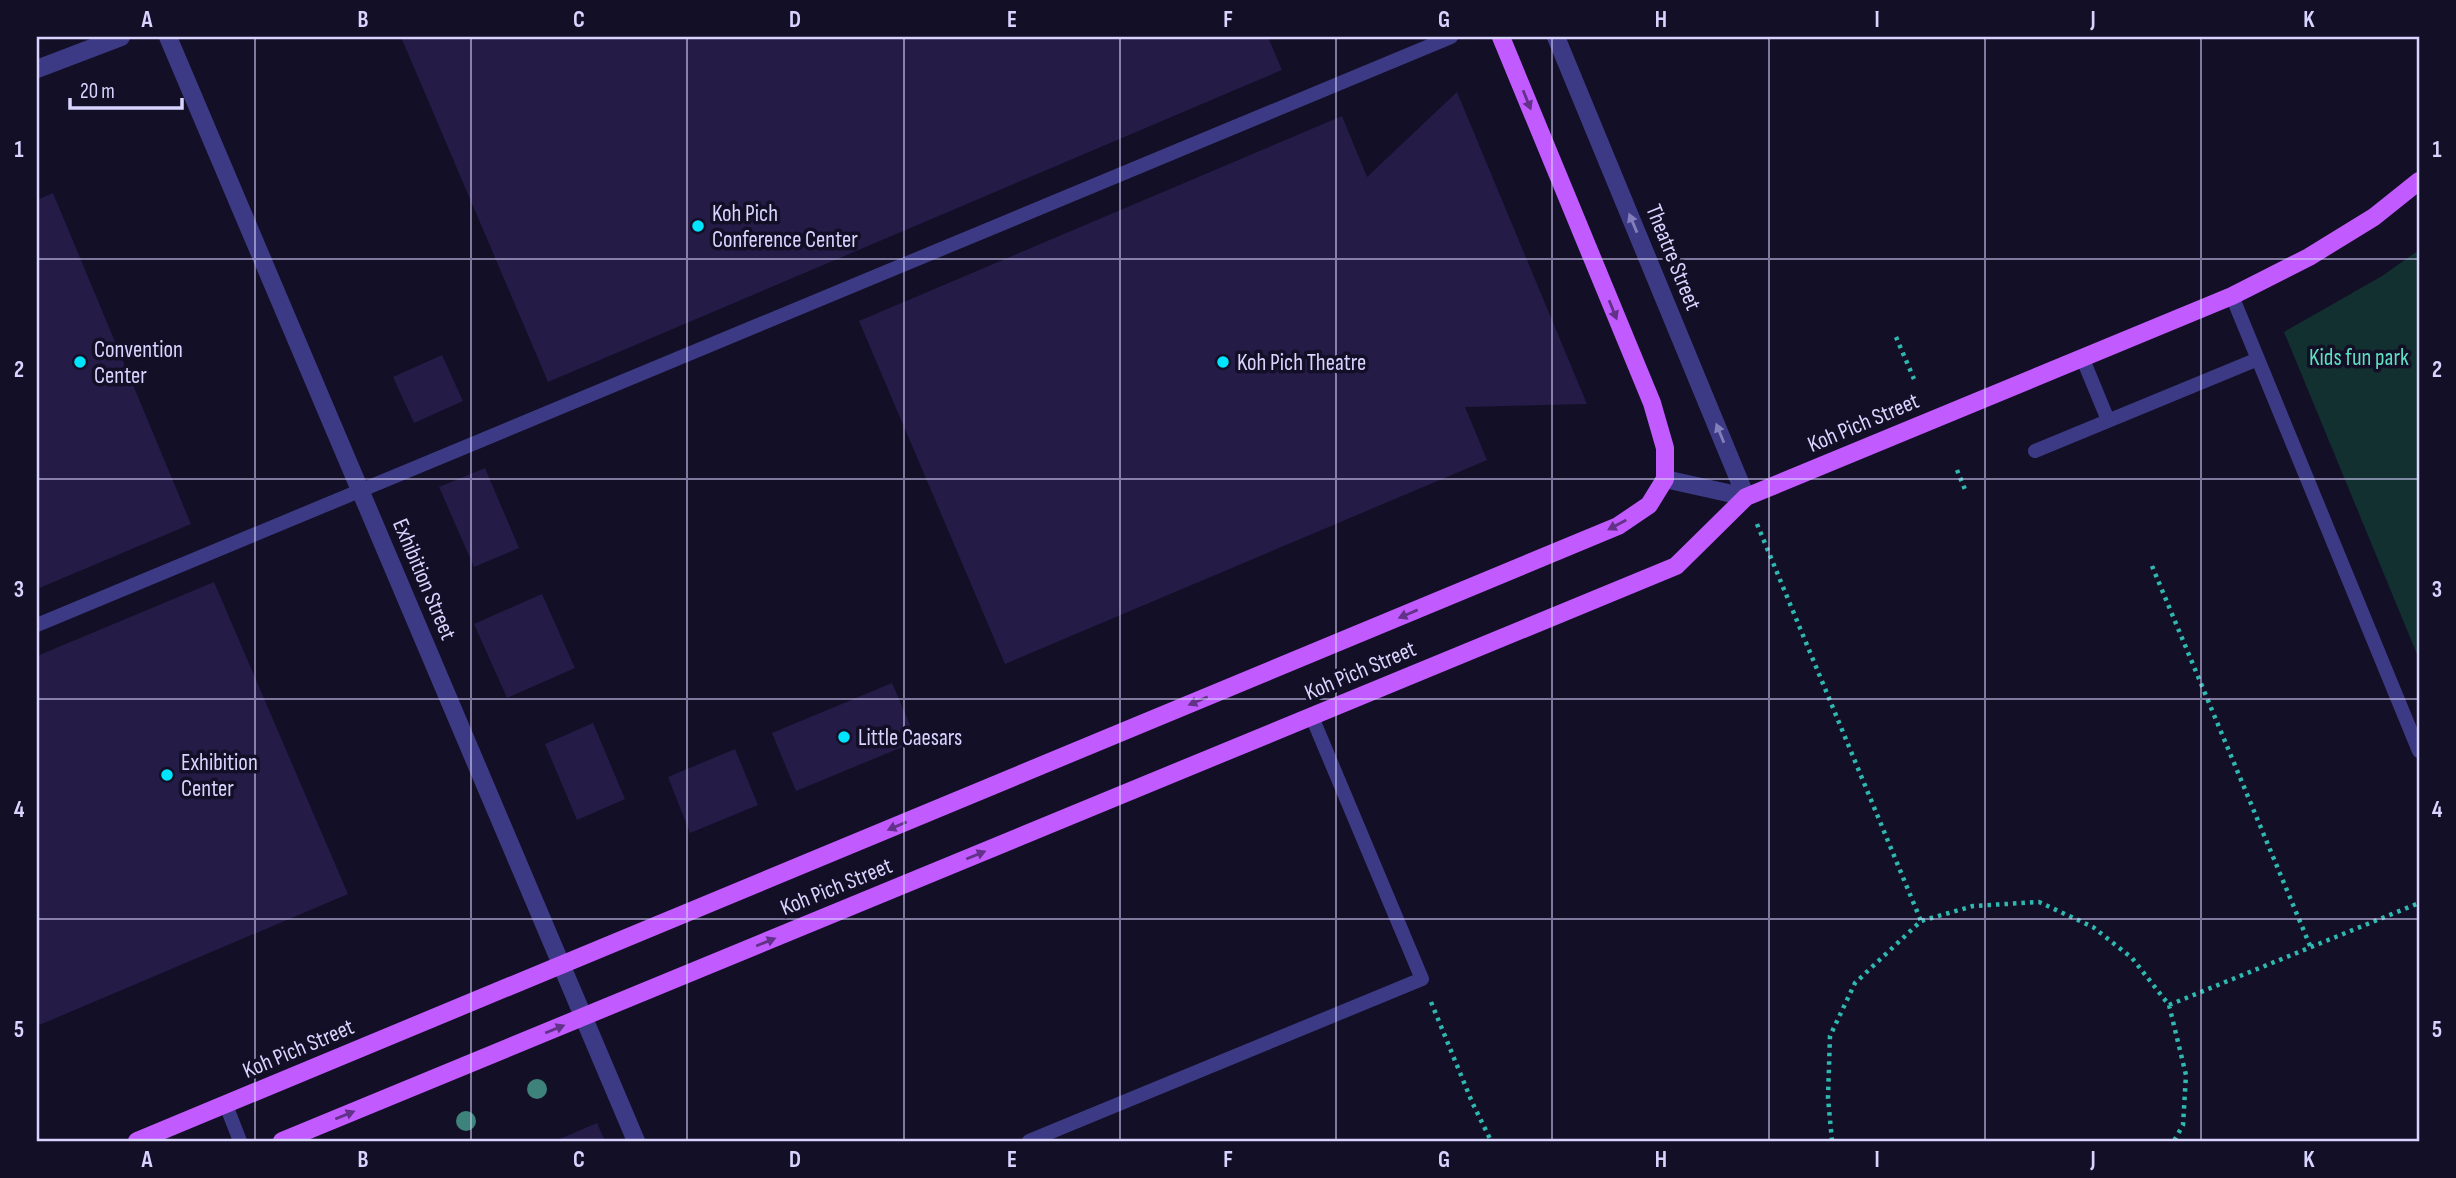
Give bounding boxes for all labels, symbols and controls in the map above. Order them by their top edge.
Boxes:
text: A [141,6,154,34]
text: B [358,6,369,34]
text: C [573,6,585,34]
text: D [789,6,801,34]
text: E [1007,6,1017,34]
text: F [1223,6,1233,34]
text: G [1438,6,1450,34]
text: H [1655,6,1667,34]
text: I [1874,6,1880,34]
text: J [2089,6,2096,34]
text: K [2303,6,2315,34]
scale bar [70,66,182,110]
text: 20 m [80,79,115,104]
one-way arrow [1521,90,1532,111]
text: 1 [14,136,24,164]
text: 1 [2432,136,2442,164]
place label: Koh Pich Conference Center [712,200,858,254]
street label: Theatre Street [1639,200,1707,314]
one-way arrow [1628,212,1639,233]
marker: Koh Pich Conference Center [690,218,706,234]
one-way arrow [1608,300,1619,321]
place label: Convention Center [94,336,183,390]
park label: Kids fun park [2309,344,2409,372]
place label: Koh Pich Theatre [1237,349,1366,377]
marker: Convention Center [72,354,88,370]
marker: Koh Pich Theatre [1215,354,1231,370]
text: 2 [14,356,24,384]
text: 2 [2432,356,2442,384]
street label: Koh Pich Street [1803,387,1923,459]
one-way arrow [1715,423,1726,444]
street label: Exhibition Street [386,515,462,644]
one-way arrow [1607,519,1627,531]
text: 3 [14,576,24,604]
text: 3 [2432,576,2442,604]
one-way arrow [1397,608,1418,619]
street label: Koh Pich Street [1300,635,1420,707]
one-way arrow [1187,696,1208,707]
place label: Little Caesars [858,724,962,752]
marker: Little Caesars [836,729,852,745]
place label: Exhibition Center [181,749,258,803]
marker: Exhibition Center [159,767,175,783]
text: 4 [14,796,25,824]
text: 4 [2432,796,2443,824]
one-way arrow [887,820,907,832]
one-way arrow [966,849,986,861]
street label: Koh Pich Street [776,852,896,922]
one-way arrow [755,936,776,947]
street label: Koh Pich Street [238,1013,358,1085]
text: 5 [14,1016,24,1044]
text: 5 [2432,1016,2442,1044]
one-way arrow [545,1023,566,1034]
one-way arrow [335,1110,356,1121]
text: A [141,1146,154,1174]
text: B [358,1146,369,1174]
text: C [573,1146,585,1174]
text: D [789,1146,801,1174]
text: E [1007,1146,1017,1174]
text: F [1223,1146,1233,1174]
text: G [1438,1146,1450,1174]
text: H [1655,1146,1667,1174]
text: I [1874,1146,1880,1174]
text: J [2089,1146,2096,1174]
text: K [2303,1146,2315,1174]

